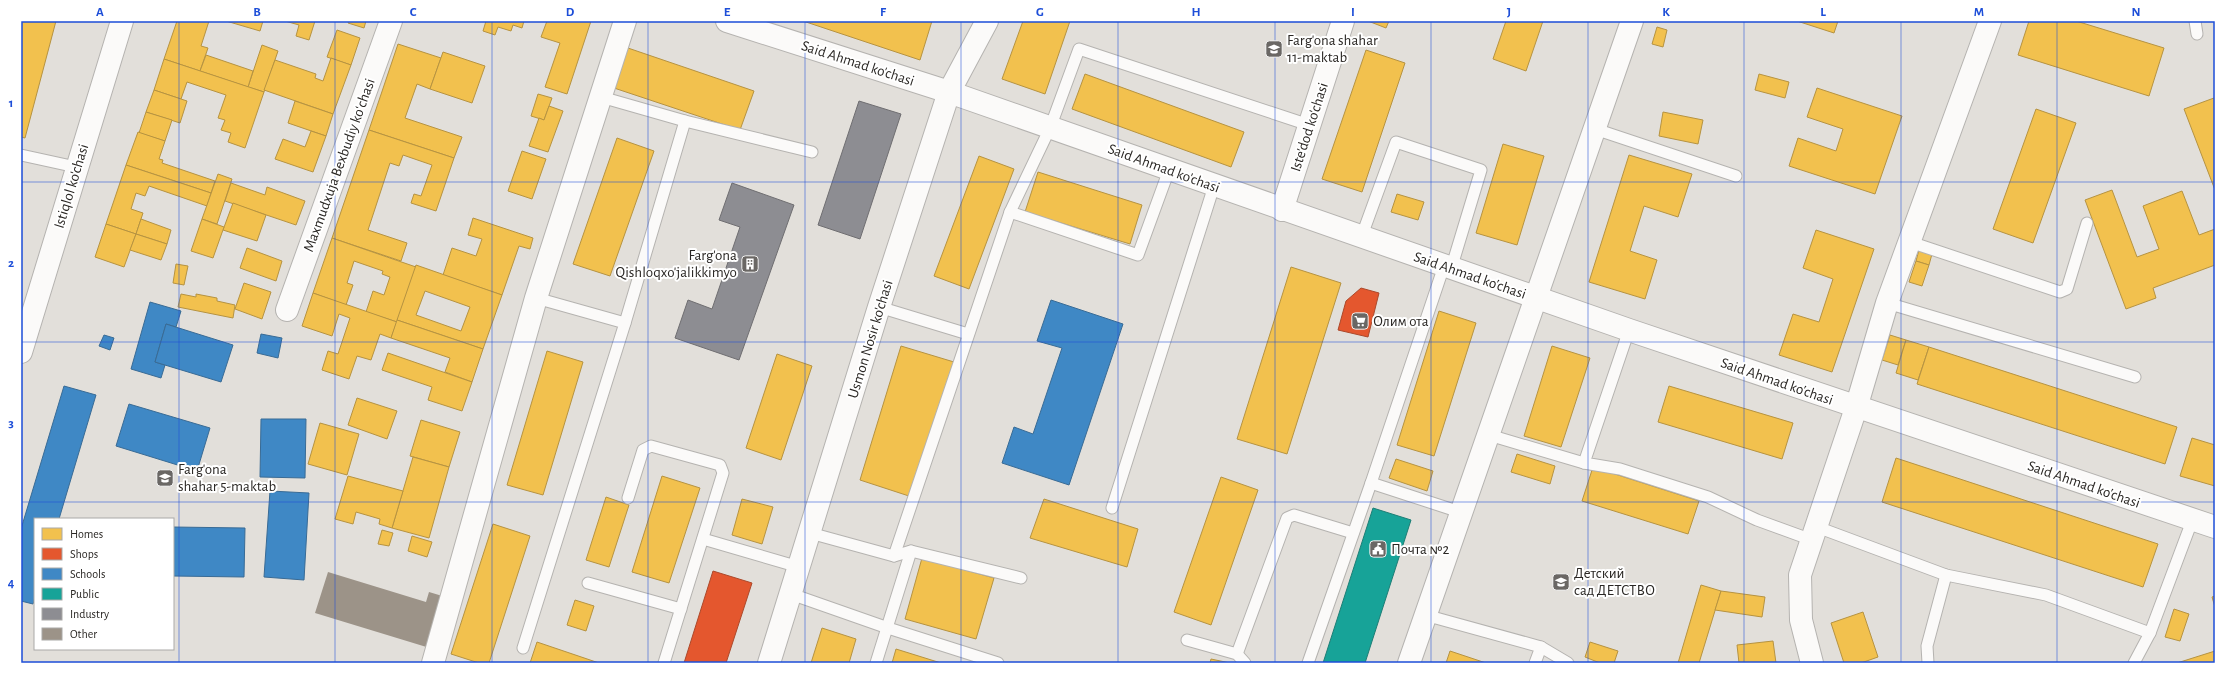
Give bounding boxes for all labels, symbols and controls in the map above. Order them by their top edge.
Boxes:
text: A [96,6,104,19]
text: B [253,6,261,19]
text: C [410,6,417,19]
text: D [566,6,575,19]
text: E [724,6,731,19]
text: F [880,6,887,19]
text: G [1036,6,1044,19]
text: H [1191,6,1201,19]
text: I [1351,6,1355,19]
text: J [1507,6,1511,19]
text: K [1662,6,1670,19]
text: L [1820,6,1826,19]
text: M [1974,6,1984,19]
text: N [2131,6,2141,19]
place label: Farg'ona shahar 11-maktab [1287,33,1378,65]
street label: Said Ahmad ko'chasi [799,38,916,89]
school or university icon: Farg'ona shahar 11-maktab [1264,39,1284,59]
street label: Maxmudxuja Bexbudiy koʻchasi [301,77,378,254]
street label: Iste'dod ko'chasi [1288,81,1331,173]
text: 1 [9,97,13,110]
street label: Said Ahmad ko'chasi [1106,141,1222,196]
street label: Istiqlol ko'chasi [52,142,91,230]
place label: Farg'ona Qishloqxo'jalikkimyo [616,248,737,280]
street label: Said Ahmad ko'chasi [1412,249,1528,302]
building icon: Farg'ona Qishloqxo'jalikkimyo [740,254,760,274]
text: 2 [8,257,14,270]
street label: Usmon Nosir ko'chasi [845,278,896,400]
supermarket icon: Олим ота [1350,311,1370,331]
place label: Олим ота [1373,314,1429,329]
street label: Said Ahmad ko'chasi [1719,355,1835,408]
text: 3 [8,417,14,430]
street label: Said Ahmad ko'chasi [2026,458,2142,511]
place label: Farg'ona shahar 5-maktab [178,462,277,494]
school or university icon: Farg'ona shahar 5-maktab [155,468,175,488]
legend [34,518,174,650]
text: Homes [70,528,103,540]
public building icon: Почта №2 [1368,539,1388,559]
place label: Почта №2 [1391,542,1449,557]
text: Shops [70,548,98,560]
place label: Детский сад ДЕТСТВО [1574,566,1655,598]
text: Schools [70,568,105,580]
school or university icon: Детский сад ДЕТСТВО [1551,572,1571,592]
text: 4 [8,577,15,590]
text: Public [70,588,99,600]
text: Industry [70,608,109,621]
text: Other [70,628,97,640]

